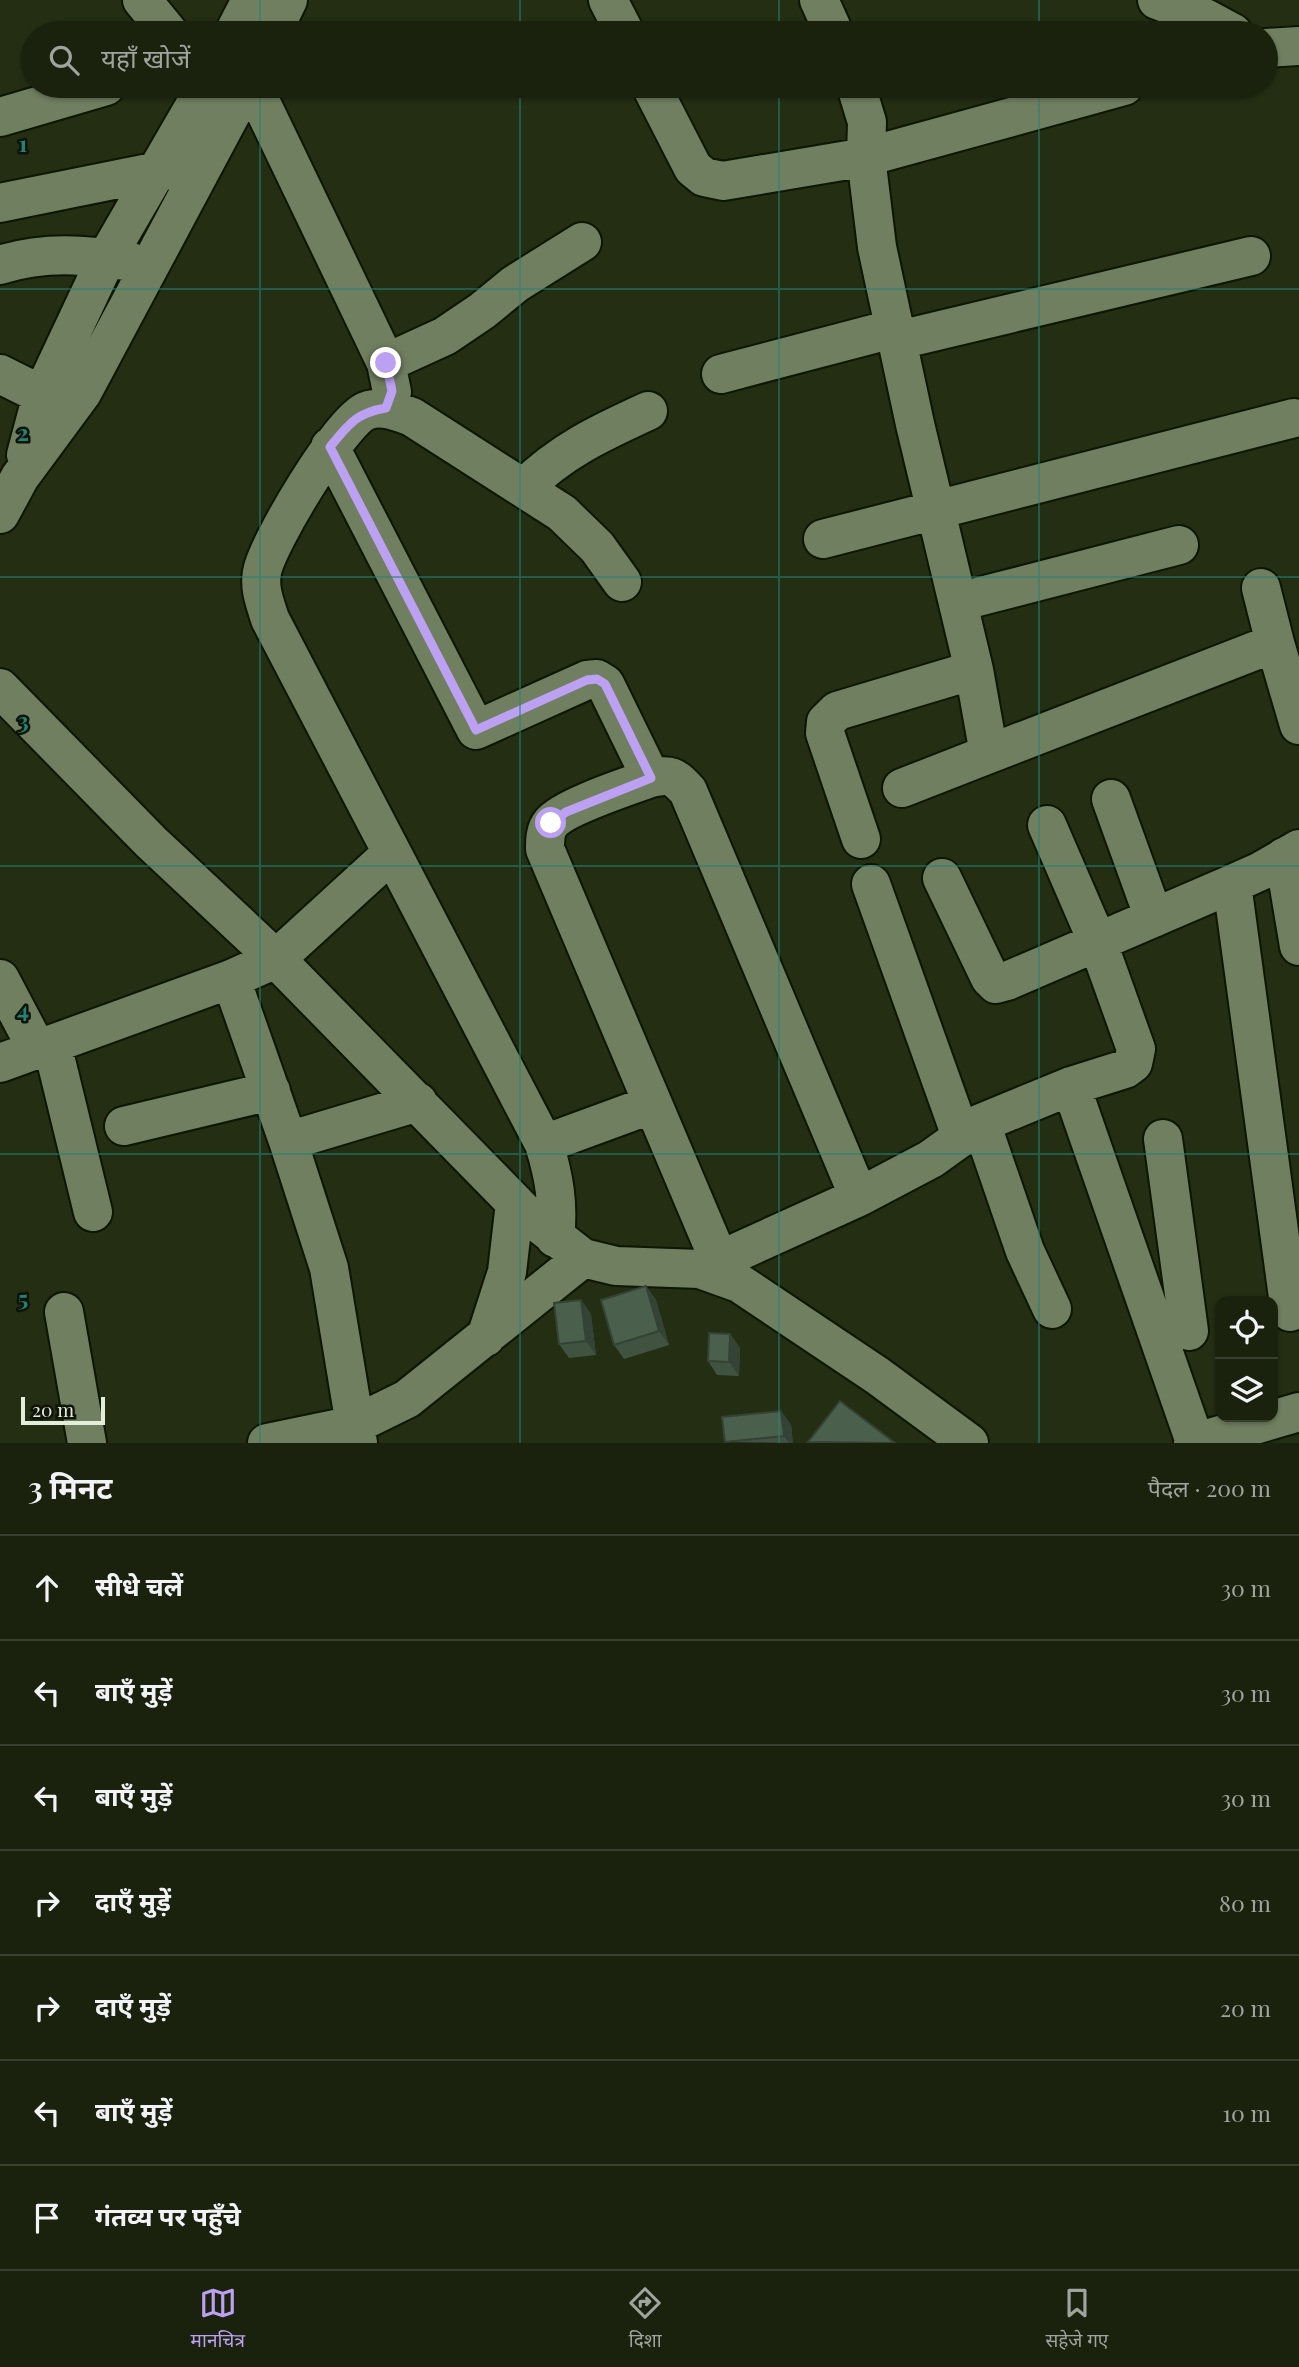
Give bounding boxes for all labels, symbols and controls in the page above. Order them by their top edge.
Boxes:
search box [21,21,1278,98]
text: यहाँ खोजें [101,40,190,75]
icon: search [45,41,83,79]
text: 1 [19,127,28,158]
route end [370,347,401,378]
text: 2 [17,416,29,447]
text: 3 [17,704,29,735]
route start [535,807,566,838]
text: 4 [17,993,29,1024]
text: 5 [18,1282,28,1313]
map controls [1215,1296,1278,1422]
button: locate [1215,1296,1278,1359]
button: layers [1215,1359,1278,1422]
scale bar [21,1394,105,1426]
text: 20 m [32,1396,74,1422]
text: 3 मिनट [28,1467,112,1507]
text: पैदल · 200 m [1148,1472,1271,1503]
text: सीधे चलें [95,1568,183,1603]
icon: ahead [28,1569,66,1607]
text: 30 m [1221,1572,1271,1603]
text: बाएँ मुड़ें [95,1673,172,1708]
icon: left [28,1674,66,1712]
text: 30 m [1221,1677,1271,1708]
text: बाएँ मुड़ें [95,1778,172,1813]
icon: left [28,1779,66,1817]
text: 30 m [1221,1782,1271,1813]
text: दाएँ मुड़ें [95,1883,171,1918]
icon: right [28,1884,66,1922]
text: 80 m [1219,1887,1271,1918]
text: दाएँ मुड़ें [95,1988,171,2023]
icon: right [28,1989,66,2027]
text: 20 m [1220,1992,1271,2023]
text: बाएँ मुड़ें [95,2093,172,2128]
icon: left [28,2094,66,2132]
text: 10 m [1223,2097,1271,2128]
text: गंतव्य पर पहुँचे [95,2198,241,2233]
icon: arrive [28,2199,66,2237]
tab: मानचित्र [191,2284,245,2355]
tab: दिशा [626,2284,664,2355]
tab: सहेजे गए [1045,2284,1108,2355]

